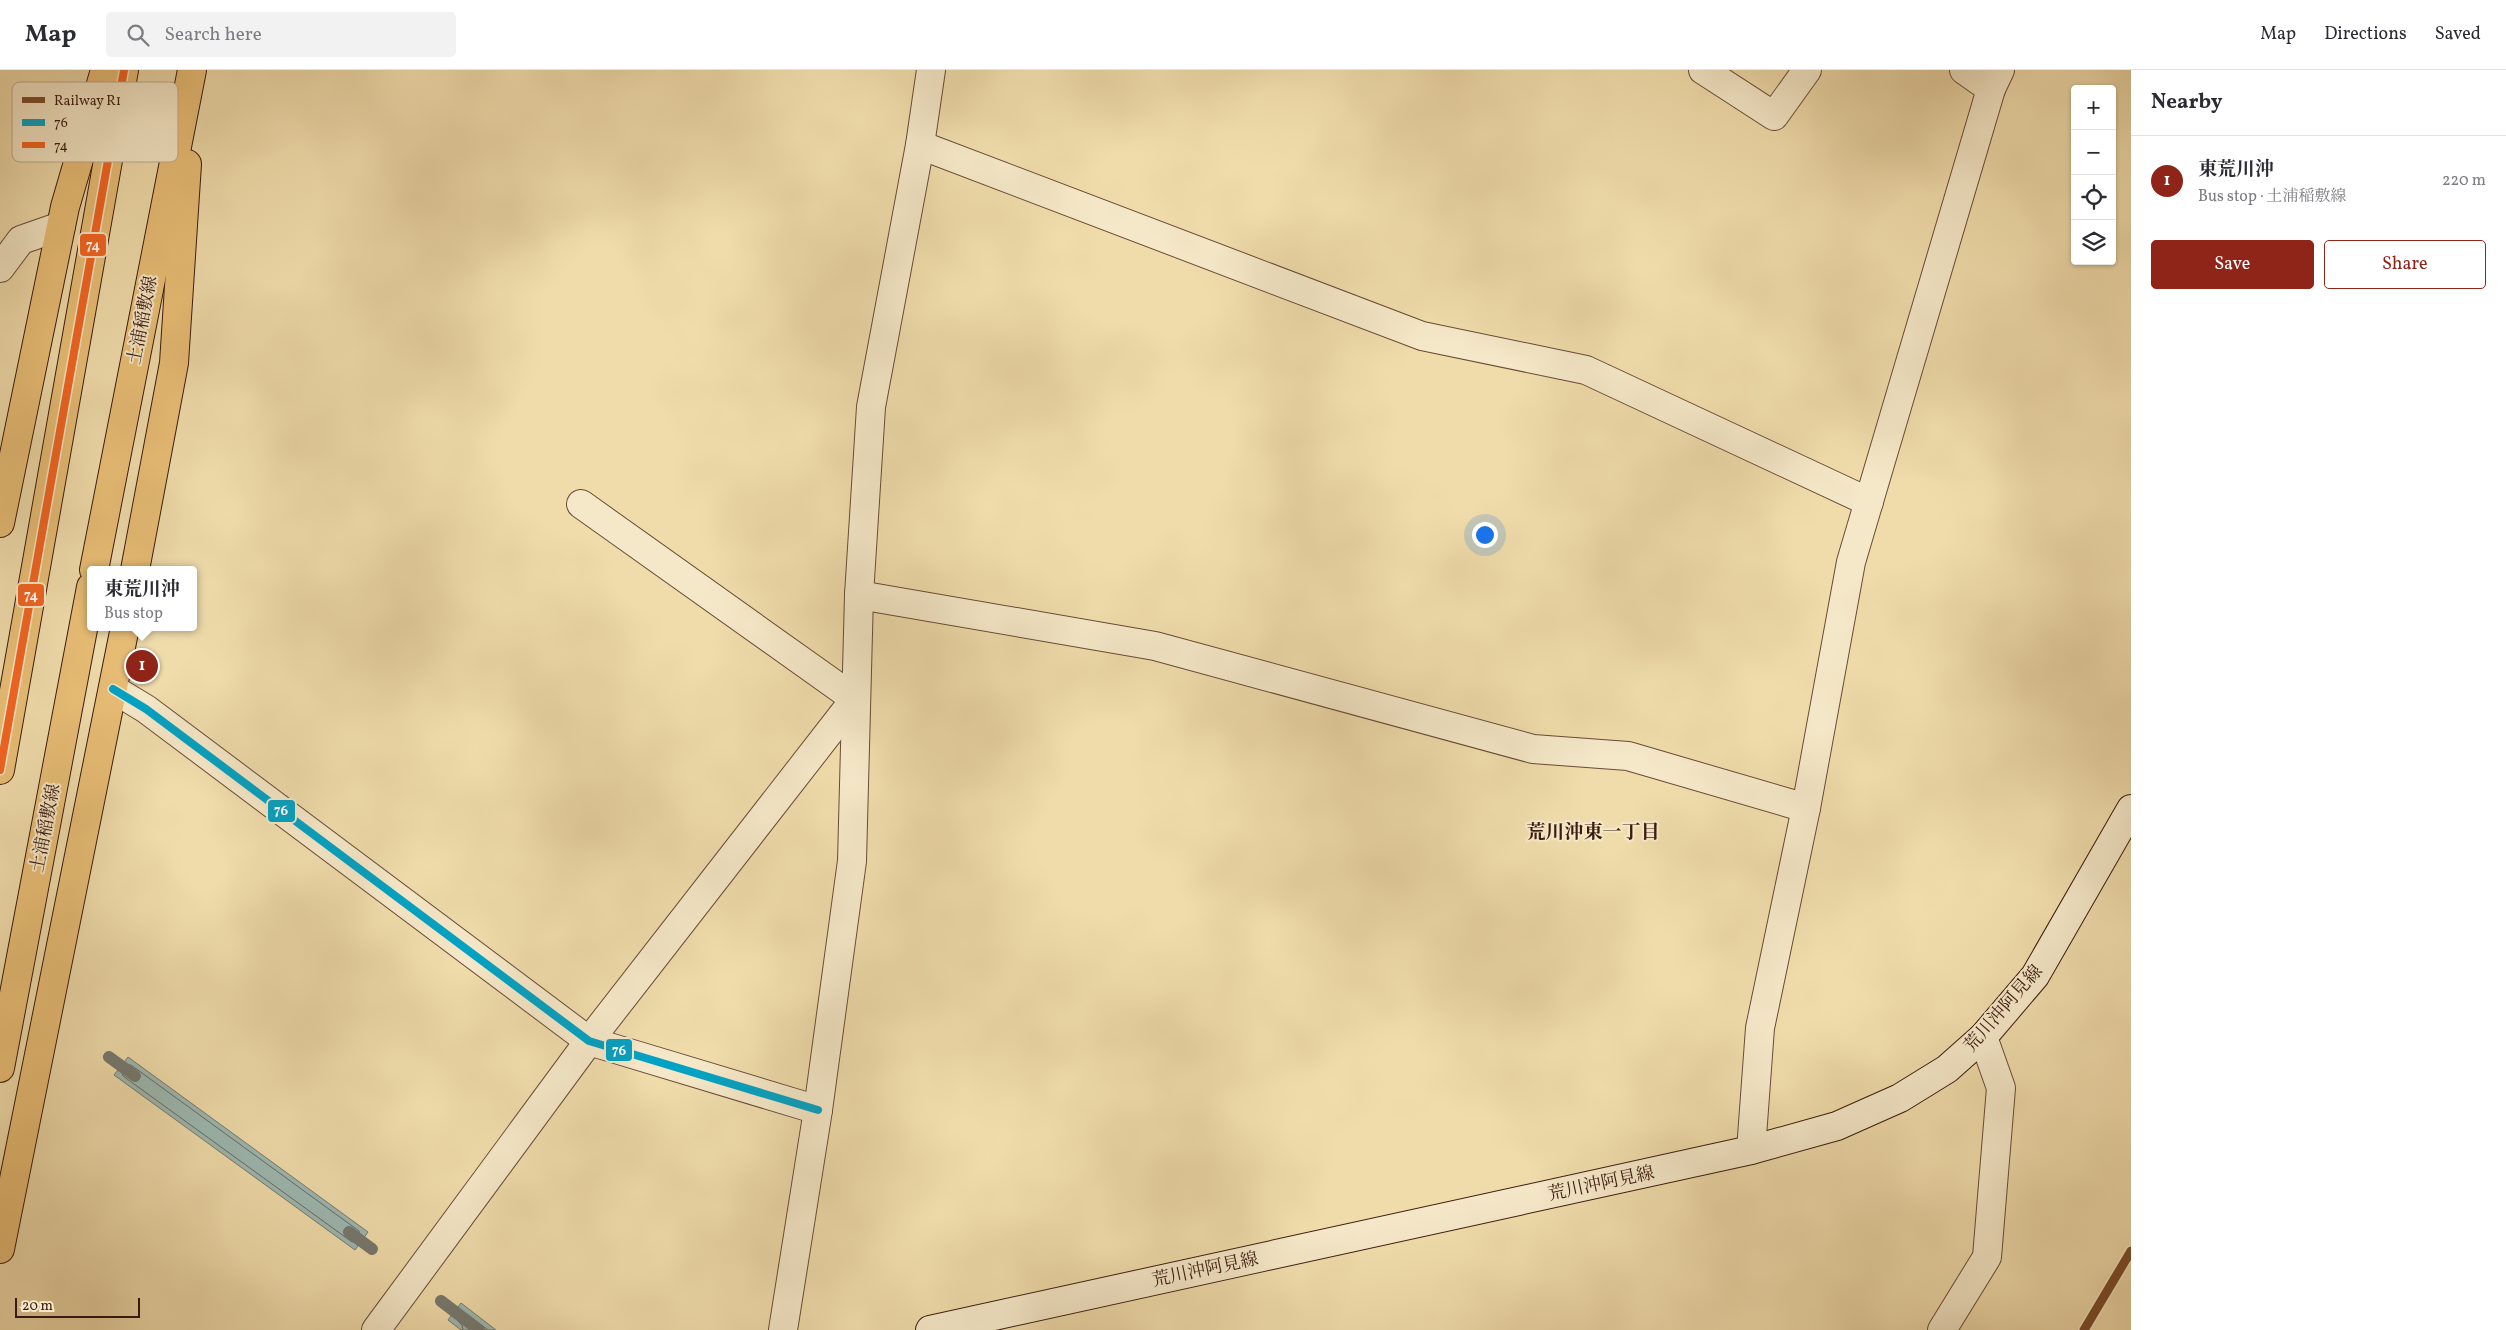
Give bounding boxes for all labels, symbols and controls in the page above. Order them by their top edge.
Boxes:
search box [106,12,456,57]
text: Map [25,18,76,52]
icon: search [124,21,152,49]
text: Search here [164,22,262,48]
text: Map [2260,22,2296,47]
text: Directions [2324,22,2407,47]
text: Saved [2435,22,2481,47]
legend [12,82,178,162]
map controls [2071,85,2116,265]
button: + [2071,85,2116,130]
text: Nearby [2151,88,2222,117]
text: Railway R1 [54,92,121,111]
text: 76 [54,114,68,133]
button: − [2071,130,2116,175]
text: 74 [54,137,68,156]
text: 東荒川沖 [2198,157,2274,183]
text: 1 [2164,170,2170,192]
text: 220 m [2442,170,2486,192]
button: locate [2071,175,2116,220]
text: Bus stop · 土浦稲敷線 [2198,186,2347,208]
button: layers [2071,220,2116,265]
line badge: 74 [79,233,107,257]
text: 74 [86,237,101,256]
button: Save [2151,240,2314,289]
button: Share [2324,240,2486,289]
street label: 土浦稲敷線 [123,274,164,367]
your location [1472,522,1498,548]
popup [87,566,197,631]
text: 東荒川沖 [104,577,180,603]
line badge: 74 [17,583,45,607]
text: 74 [24,587,39,606]
text: Bus stop [104,603,163,625]
pin: 1 [126,647,158,685]
street label: 土浦稲敷線 [26,782,67,875]
line badge: 76 [267,799,296,823]
text: 76 [274,802,288,821]
district label: 荒川沖東一丁目 [1526,820,1660,846]
street label: 荒川沖阿見線 [1959,960,2049,1058]
line badge: 76 [605,1038,633,1062]
text: 76 [612,1042,626,1061]
street label: 荒川沖阿見線 [1546,1161,1657,1208]
street label: 荒川沖阿見線 [1150,1247,1261,1294]
scale bar [15,1295,140,1318]
text: 20 m [22,1297,53,1316]

